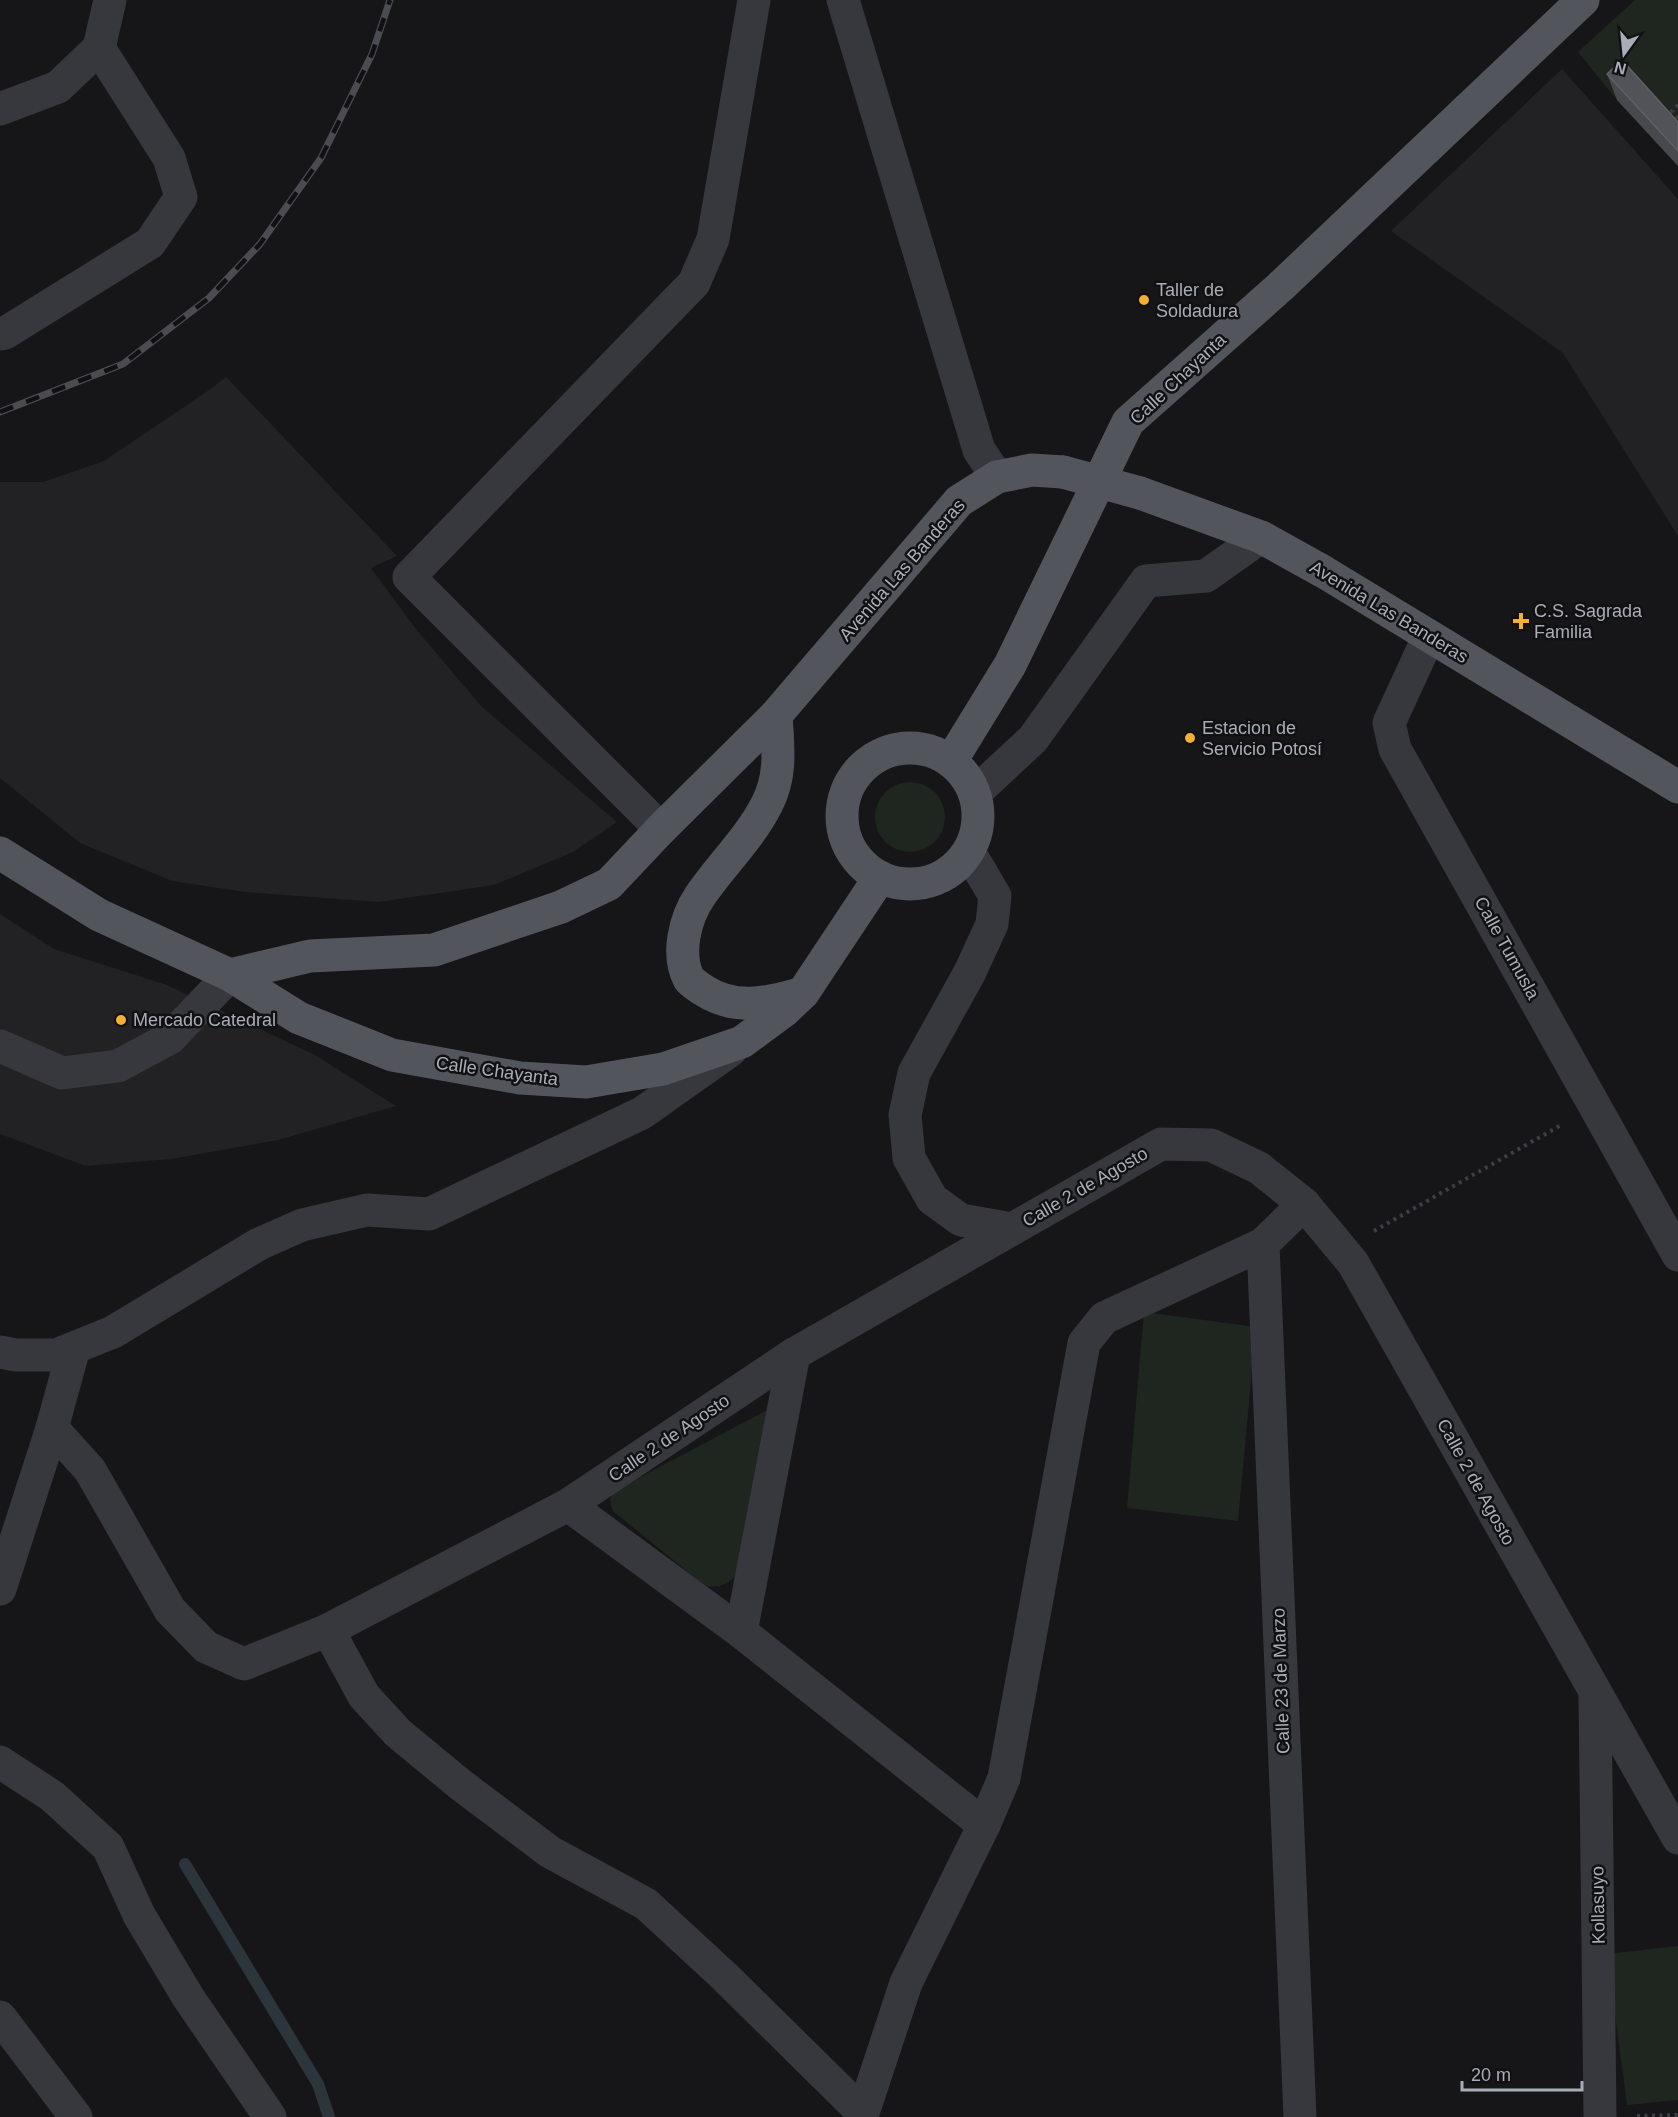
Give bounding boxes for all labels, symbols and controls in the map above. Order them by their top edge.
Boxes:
north arrow [1594,24,1654,84]
text: N [1612,58,1628,78]
place label: Taller de Soldadura [1156,280,1239,321]
marker: Taller de Soldadura [1137,293,1151,307]
street label: Calle Chayanta [1126,329,1231,428]
street label: Avenida Las Banderas [835,495,969,645]
street label: Avenida Las Banderas [1306,557,1472,667]
place label: C.S. Sagrada Familia [1534,601,1643,642]
marker: C.S. Sagrada Familia [1512,612,1530,630]
place label: Estacion de Servicio Potosí [1202,718,1322,759]
marker: Estacion de Servicio Potosí [1183,731,1197,745]
street label: Calle Tumusla [1471,893,1544,1004]
place label: Mercado Catedral [133,1010,276,1030]
marker: Mercado Catedral [114,1013,128,1027]
street label: Calle Chayanta [435,1053,560,1090]
street label: Calle 2 de Agosto [1019,1143,1151,1231]
street label: Calle 2 de Agosto [605,1390,733,1486]
street label: Calle 2 de Agosto [1433,1415,1519,1549]
street label: Calle 23 de Marzo [1268,1608,1294,1754]
street label: Kollasuyo [1587,1866,1609,1944]
scale bar [1462,2054,1582,2092]
text: 20 m [1471,2065,1511,2085]

